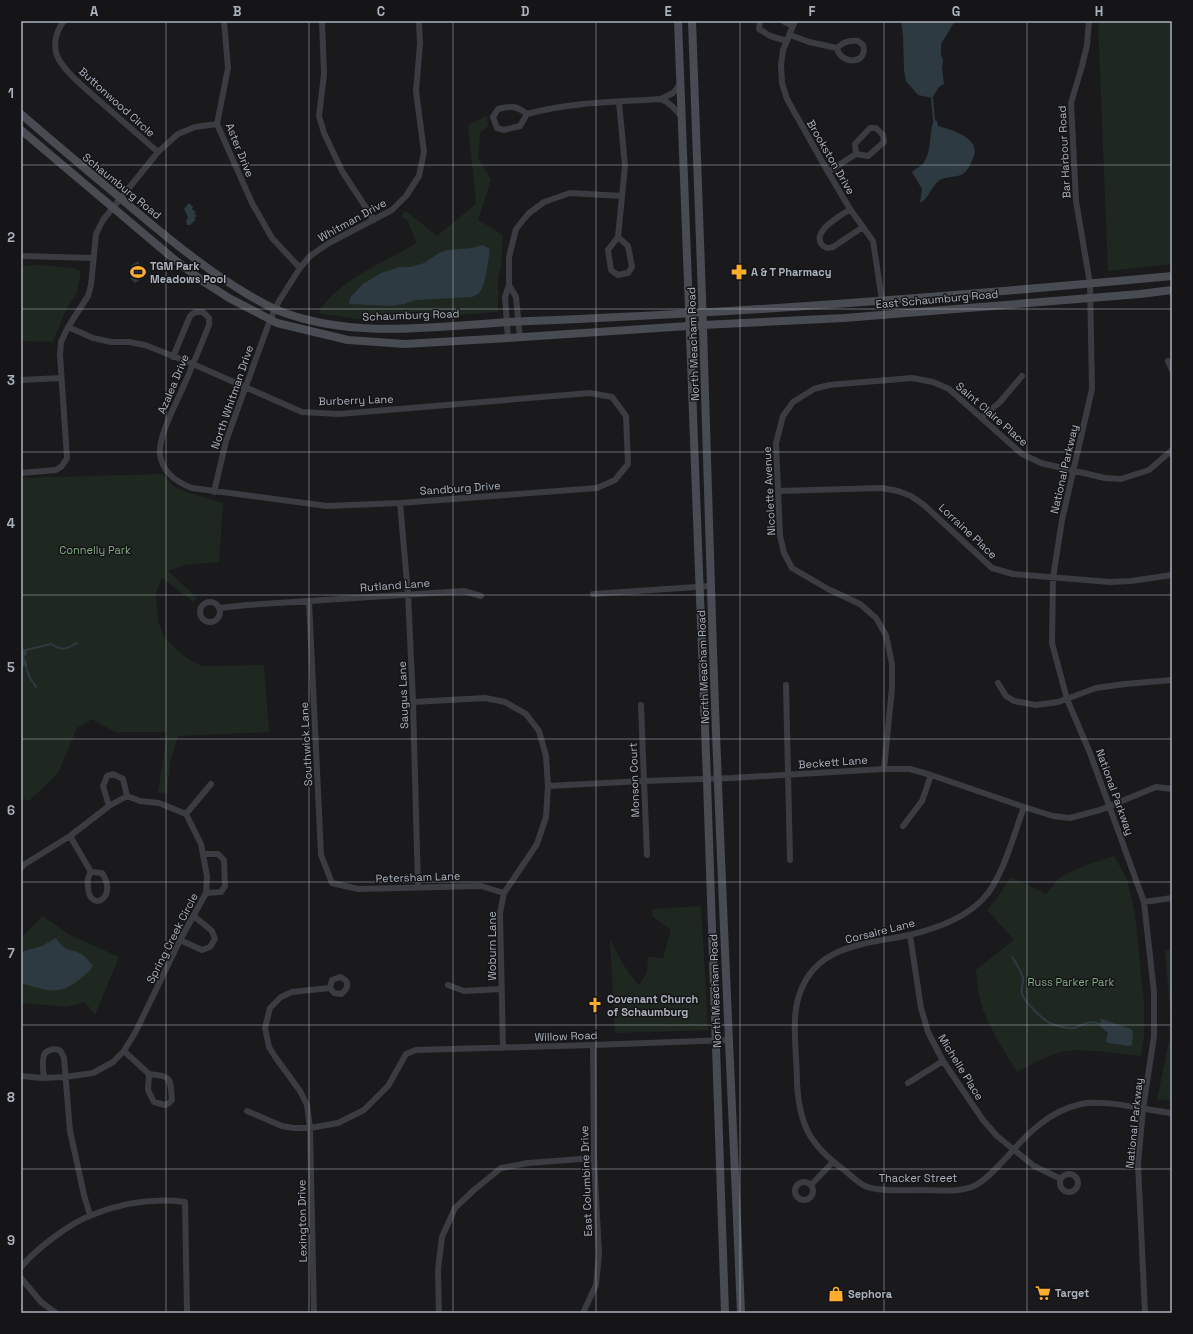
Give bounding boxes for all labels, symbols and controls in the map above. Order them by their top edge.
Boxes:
text: A [90,3,99,20]
text: B [233,3,242,20]
text: C [377,3,385,20]
text: D [521,3,530,20]
text: E [664,3,672,20]
text: F [809,3,816,20]
text: G [952,3,960,20]
text: H [1095,3,1103,20]
street label: Buttonwood Circle [76,64,158,140]
text: 1 [8,85,14,102]
street label: Bar Harbour Road [1055,105,1073,199]
street label: Brookston Drive [804,117,858,197]
street label: Aster Drive [223,121,257,179]
street label: Schaumburg Road [80,150,164,222]
street label: Whitman Drive [315,195,389,245]
text: 2 [7,229,15,246]
place label: TGM Park Meadows Pool [150,259,226,286]
sports icon: TGM Park Meadows Pool [129,263,147,281]
pharmacy icon: A & T Pharmacy [730,263,748,281]
place label: A & T Pharmacy [751,265,832,279]
street label: North Meacham Road [684,287,702,401]
street label: East Schaumburg Road [875,287,999,311]
street label: Schaumburg Road [362,306,460,324]
street label: North Whitman Drive [208,343,256,451]
street label: Azalea Drive [154,352,192,416]
text: 3 [7,372,15,389]
street label: Saint Claire Place [953,379,1031,449]
street label: Burberry Lane [318,392,394,408]
street label: National Parkway [1047,423,1081,515]
street label: Nicolette Avenue [760,446,778,536]
street label: Sandburg Drive [419,478,501,498]
street label: Lorraine Place [936,500,1000,562]
text: 4 [7,515,15,532]
park label: Connelly Park [59,543,131,557]
street label: Rutland Lane [360,576,430,594]
street label: North Meacham Road [694,610,712,724]
text: 5 [7,659,15,676]
street label: Saugus Lane [395,661,411,729]
street label: Southwick Lane [297,701,315,787]
street label: Monson Court [626,742,642,818]
street label: National Parkway [1093,747,1137,837]
street label: Beckett Lane [798,753,868,771]
text: 6 [7,802,15,819]
street label: Petersham Lane [375,869,461,885]
street label: Spring Creek Circle [143,890,201,986]
street label: Woburn Lane [485,911,499,981]
street label: Corsaire Lane [844,916,916,946]
street label: North Meacham Road [706,934,724,1048]
text: 7 [7,945,15,962]
park label: Russ Parker Park [1027,975,1115,989]
place label: Covenant Church of Schaumburg [607,992,699,1019]
church icon: Covenant Church of Schaumburg [586,996,604,1014]
street label: Willow Road [534,1028,598,1044]
street label: Michelle Place [935,1031,987,1103]
street label: National Parkway [1122,1077,1146,1169]
text: 8 [7,1089,15,1106]
street label: East Columbine Drive [577,1125,595,1237]
street label: Thacker Street [879,1171,957,1185]
street label: Lexington Drive [294,1180,310,1262]
text: 9 [7,1232,15,1249]
supermarket icon: Target [1034,1284,1052,1302]
shop icon: Sephora [827,1285,845,1303]
place label: Target [1055,1286,1089,1300]
place label: Sephora [848,1287,893,1301]

